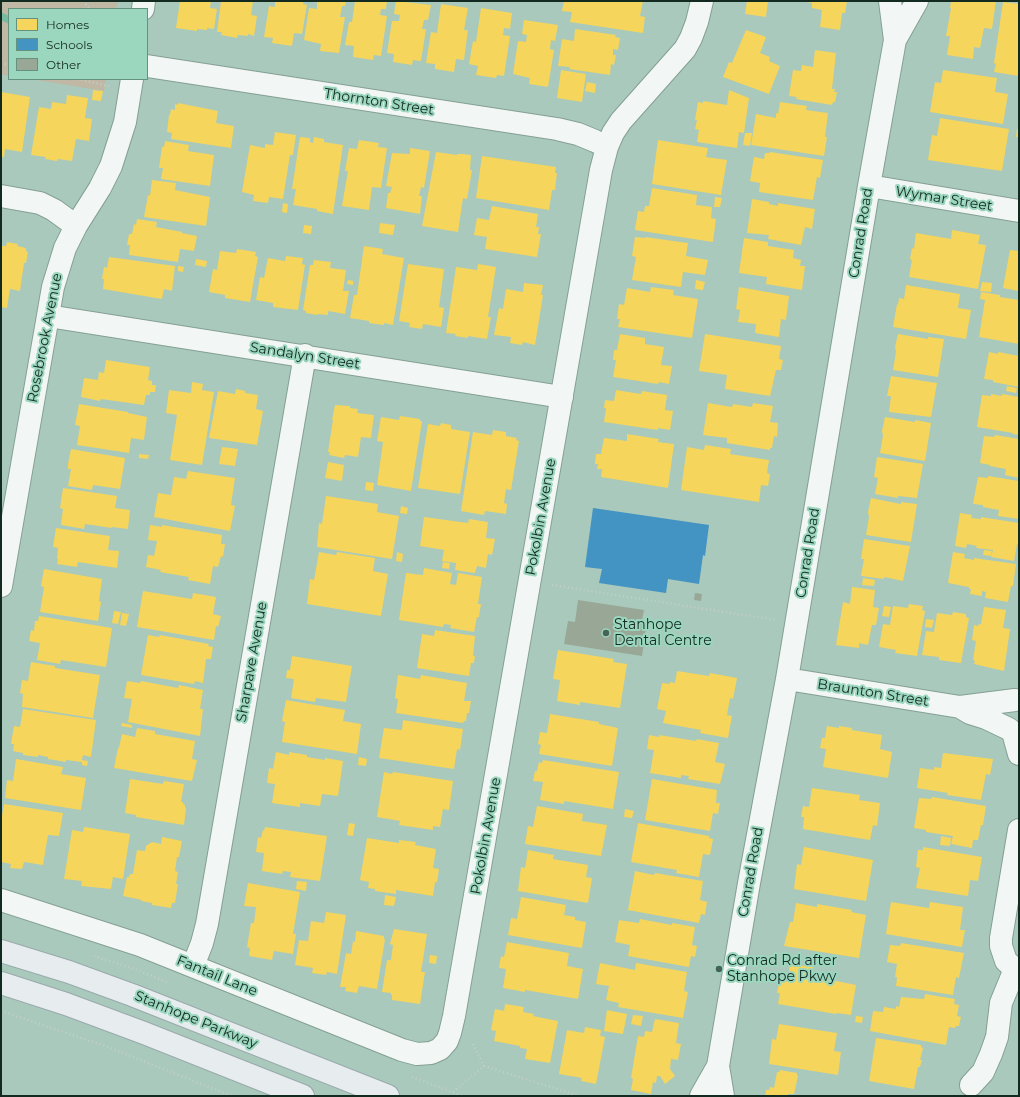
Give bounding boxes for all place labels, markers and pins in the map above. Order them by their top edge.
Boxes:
place label: Stanhope Dental Centre [614,617,712,650]
marker: Stanhope Dental Centre [601,628,611,638]
place label: Conrad Rd after Stanhope Pkwy [727,953,837,986]
marker: Conrad Rd after Stanhope Pkwy [714,964,724,974]

